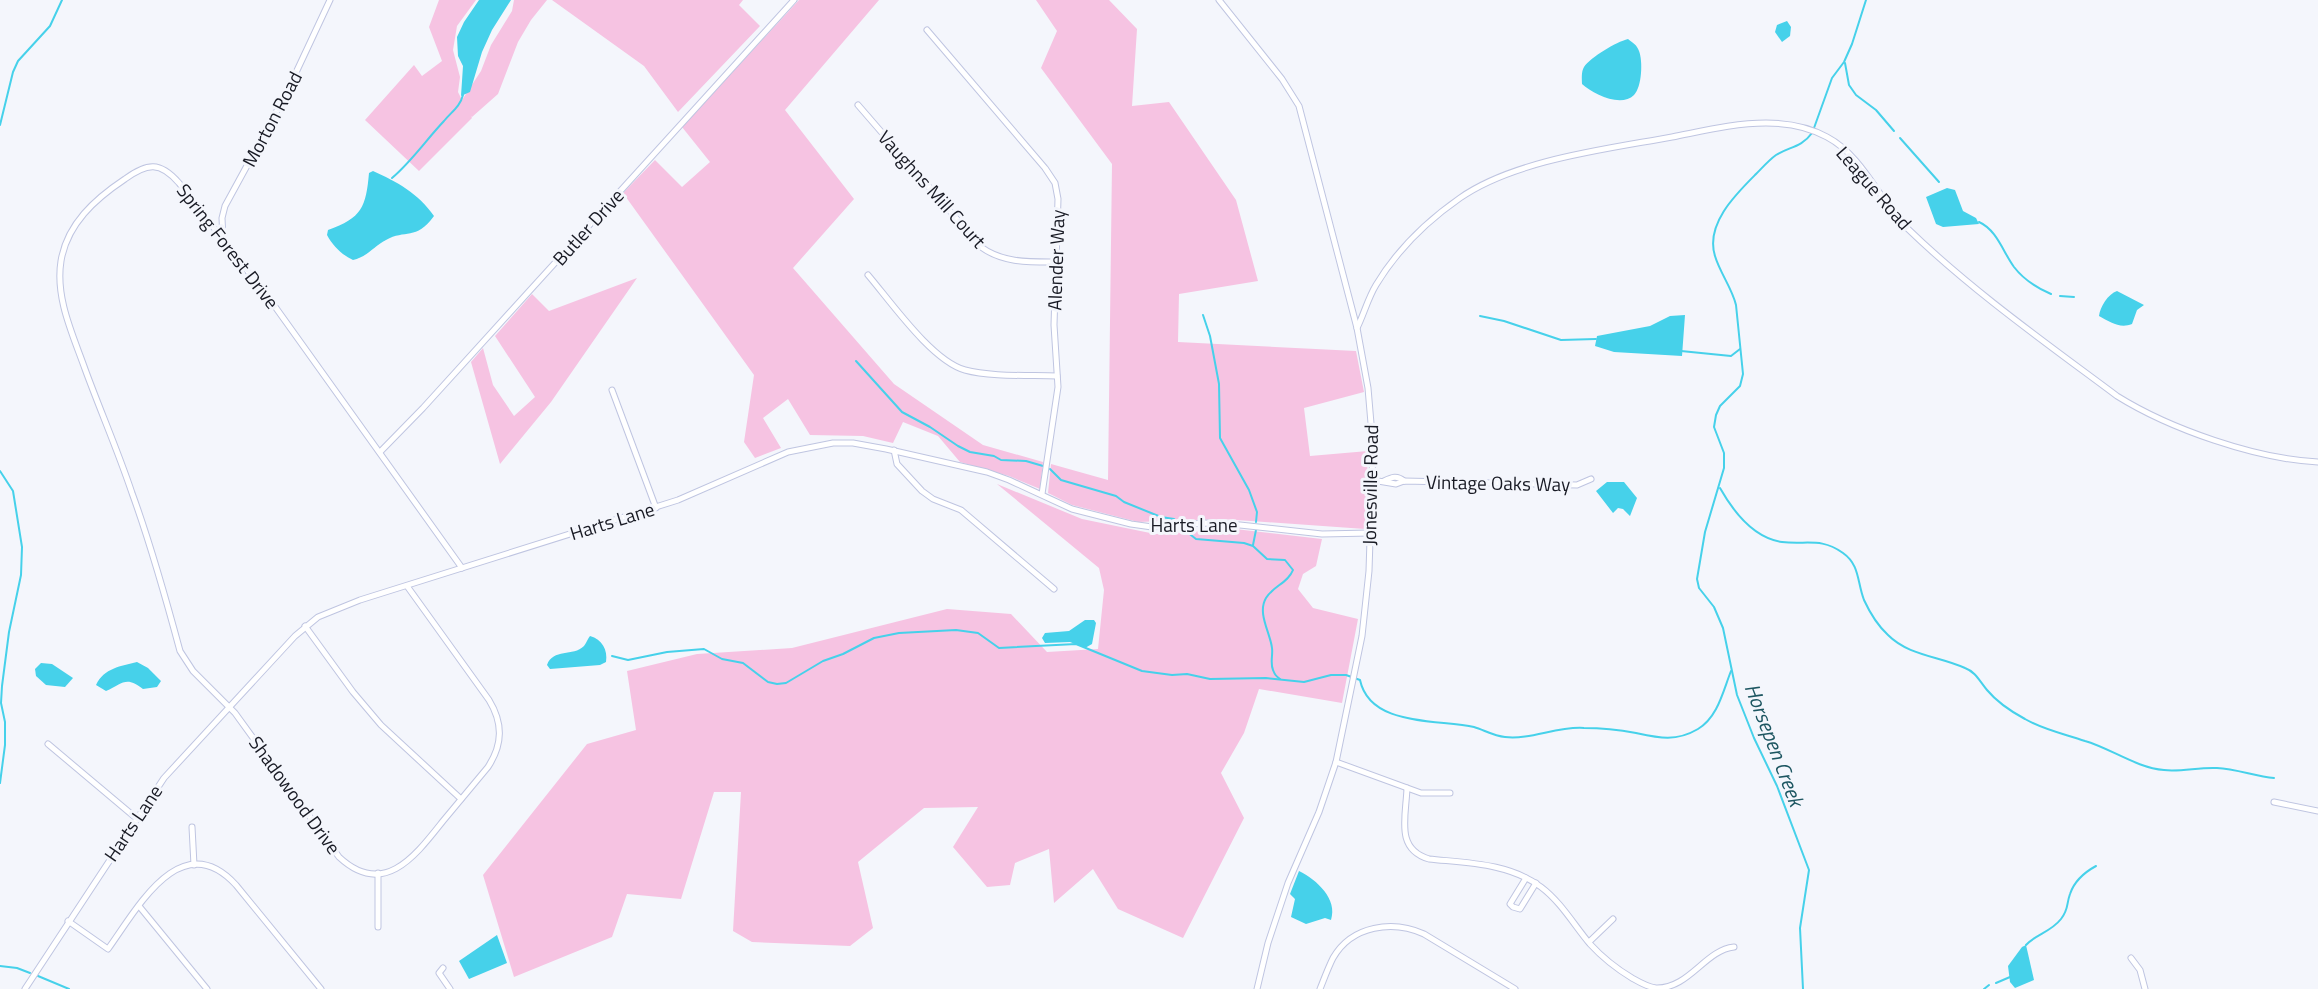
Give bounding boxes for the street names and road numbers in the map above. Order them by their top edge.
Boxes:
street label: Morton Road [234,66,309,172]
street label: Vaughns Mill Court [871,123,994,254]
street label: League Road [1830,139,1919,236]
street label: Spring Forest Drive [170,177,287,315]
street label: Butler Drive [545,182,630,272]
street label: Alender Way [1039,209,1072,311]
street label: Jonesville Road [1354,424,1385,546]
street label: Vintage Oaks Way [1426,467,1570,498]
street label: Harts Lane [566,494,658,547]
street label: Harts Lane [1150,510,1238,539]
street label: Shadowood Drive [242,729,348,860]
street label: Harts Lane [96,779,169,867]

